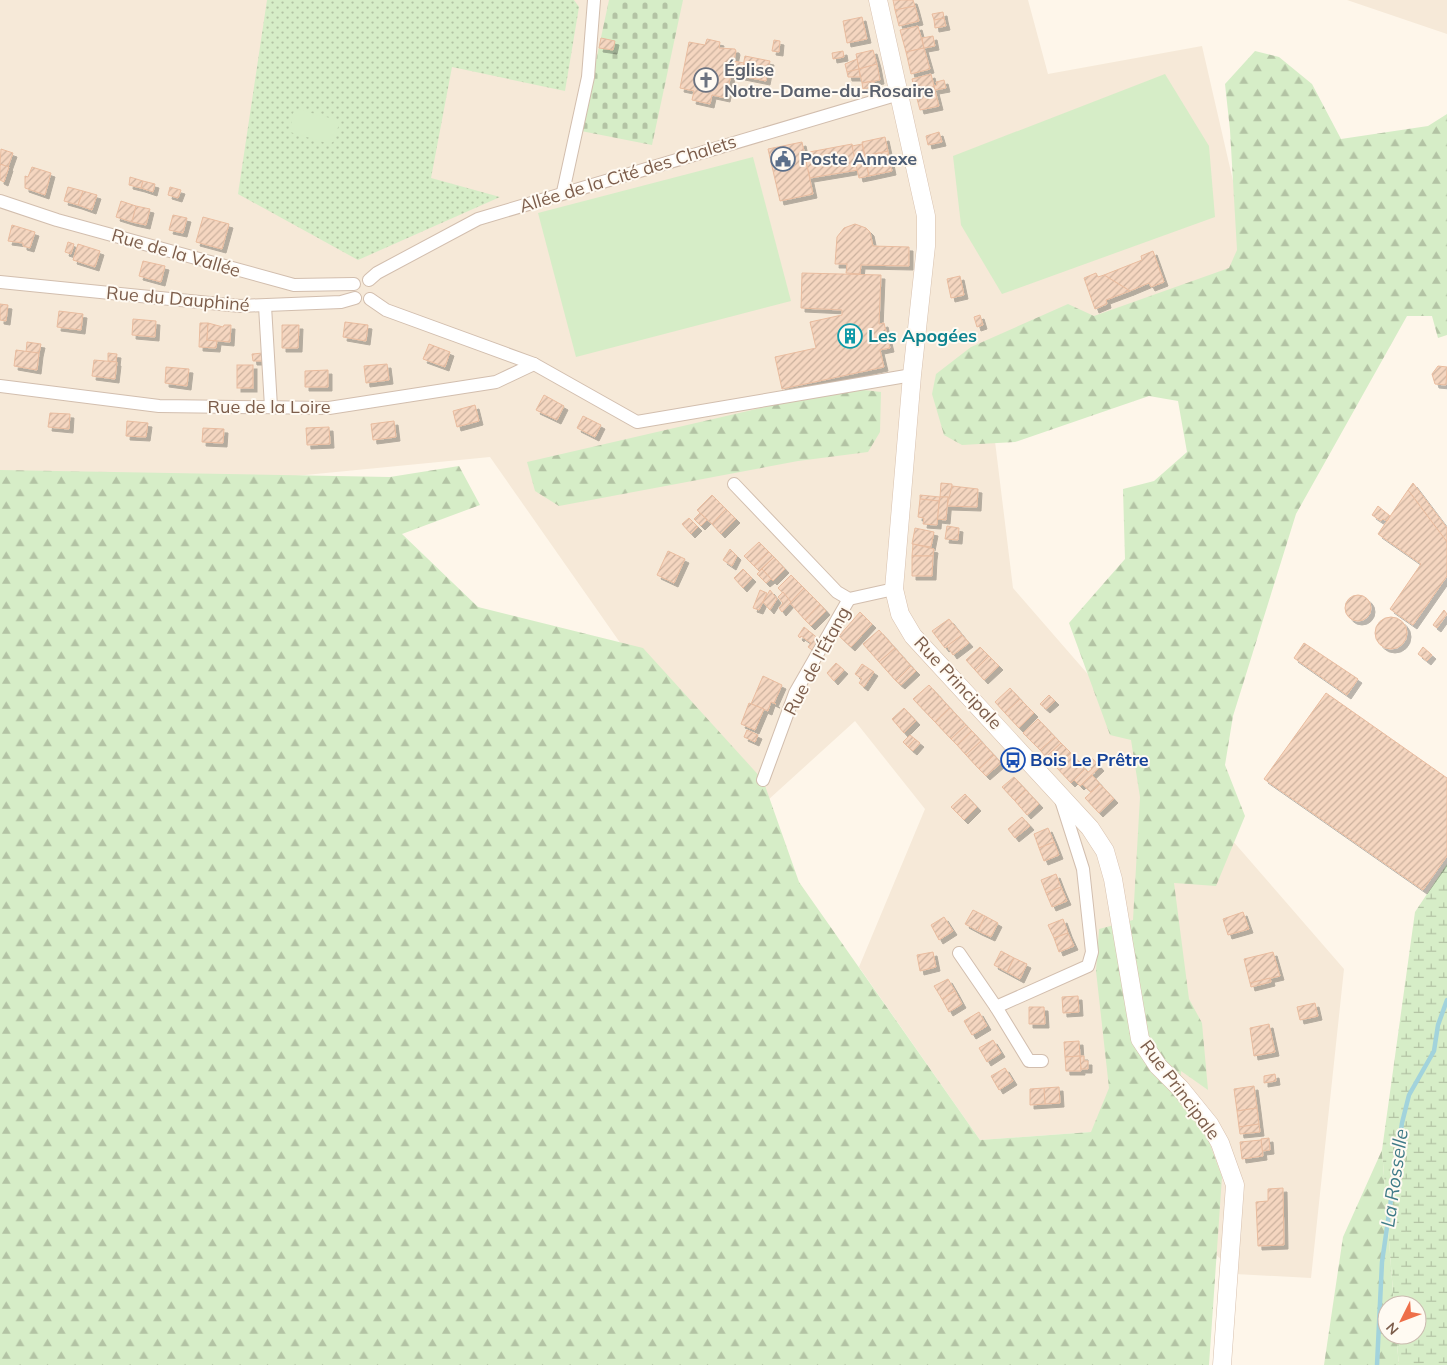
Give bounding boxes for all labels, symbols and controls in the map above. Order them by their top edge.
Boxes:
place label: Église Notre-Dame-du-Rosaire [724,58,934,102]
church icon: Église Notre-Dame-du-Rosaire [693,67,719,93]
street label: Allée de la Cité des Chalets [517,130,739,218]
public building icon: Poste Annexe [770,146,796,172]
place label: Poste Annexe [800,147,917,170]
street label: Rue de la Vallée [109,223,243,282]
street label: Rue du Dauphiné [105,281,251,316]
building icon: Les Apogées [837,323,863,349]
place label: Les Apogées [868,324,977,347]
street label: Rue de la Loire [208,395,330,418]
street label: Rue de l'Étang [778,602,855,719]
street label: Rue Principale [909,631,1007,734]
bus stop icon: Bois Le Prêtre [1000,747,1026,773]
place label: Bois Le Prêtre [1030,748,1149,771]
street label: Rue Principale [1135,1035,1225,1144]
water label: La Rosselle [1375,1127,1413,1229]
north arrow [1377,1295,1427,1345]
text: N [1382,1319,1403,1339]

